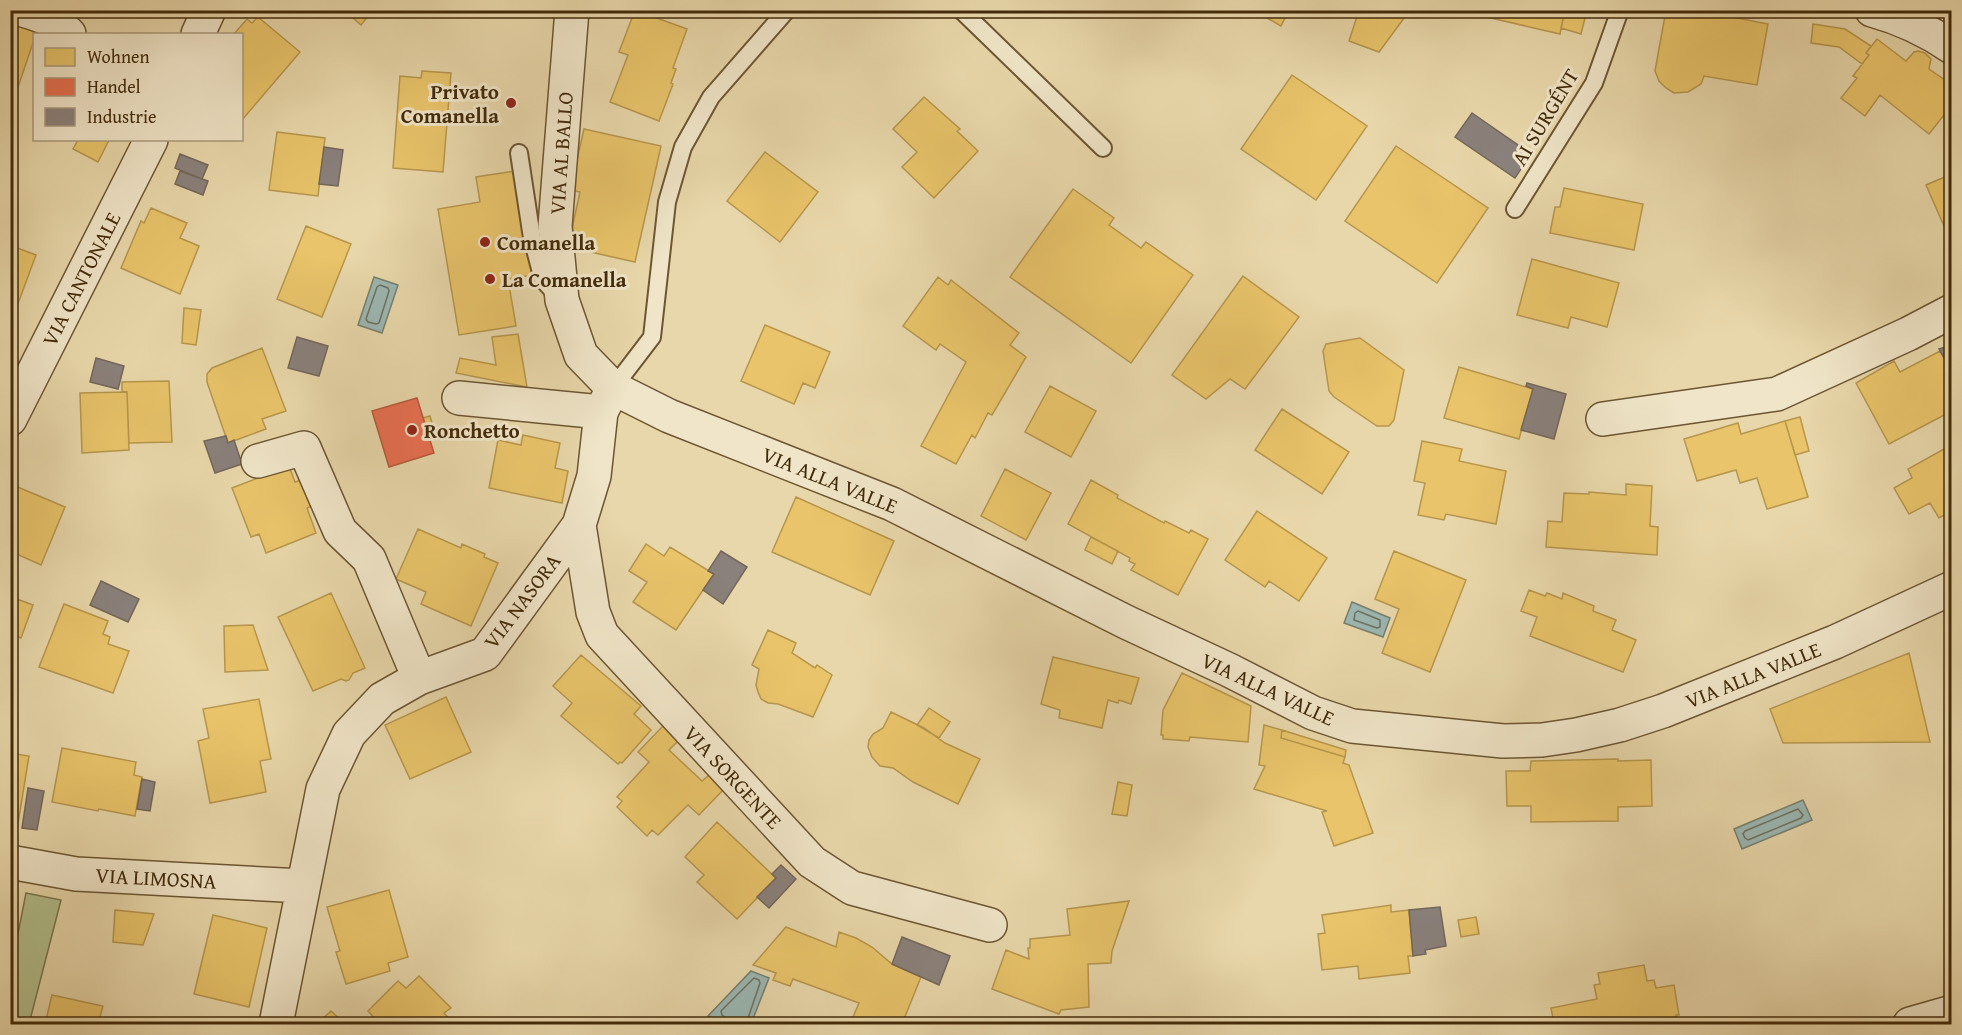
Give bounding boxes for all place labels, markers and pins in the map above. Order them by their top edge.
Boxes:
place label: Privato Comanella [401,76,499,131]
marker: Privato Comanella [504,96,518,110]
place label: Comanella [497,227,596,258]
marker: Comanella [478,235,492,249]
place label: La Comanella [502,264,627,295]
marker: La Comanella [483,272,497,286]
place label: Ronchetto [424,415,520,446]
marker: Ronchetto [405,423,419,437]

